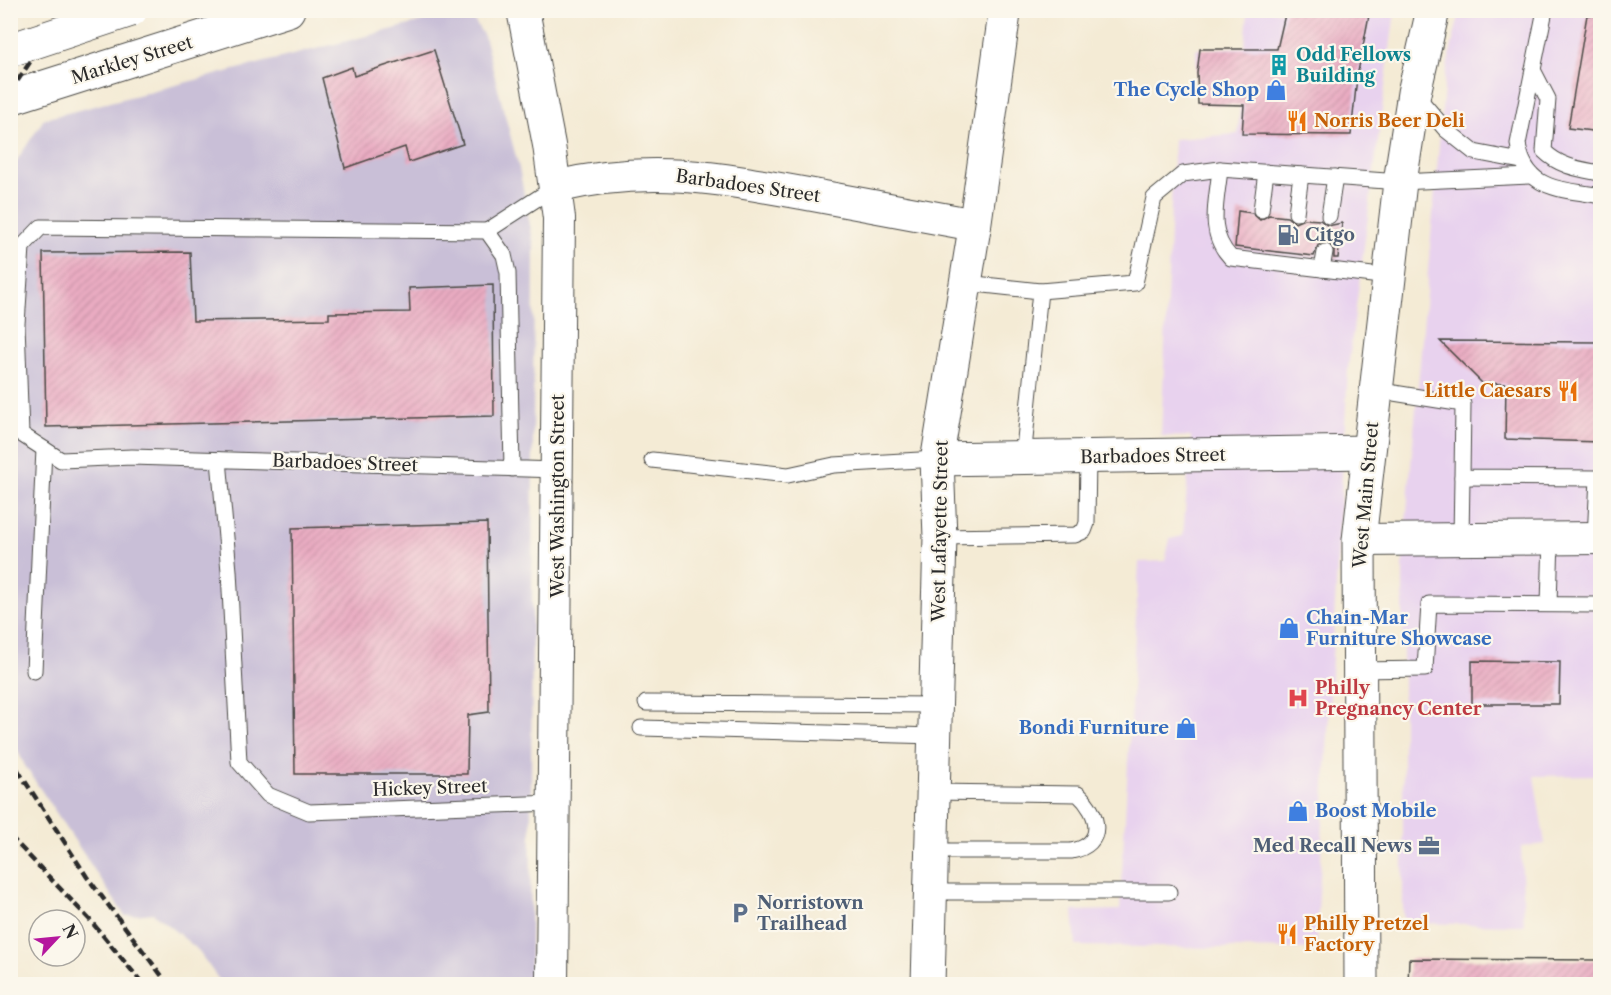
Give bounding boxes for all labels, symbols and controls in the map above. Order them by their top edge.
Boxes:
street label: Markley Street [69,31,196,89]
place label: Odd Fellows Building [1296,44,1411,87]
building icon: Odd Fellows Building [1267,53,1291,77]
shop icon: The Cycle Shop [1264,78,1288,102]
place label: The Cycle Shop [1114,79,1259,101]
restaurant icon: Norris Beer Deli [1285,109,1309,133]
place label: Norris Beer Deli [1314,110,1465,132]
street label: Barbadoes Street [674,165,822,207]
fuel station icon: Citgo [1276,223,1300,247]
place label: Citgo [1305,224,1355,246]
restaurant icon: Little Caesars [1556,379,1580,403]
place label: Little Caesars [1424,380,1551,402]
street label: West Washington Street [547,393,569,599]
street label: West Main Street [1349,420,1383,570]
street label: West Lafayette Street [927,439,953,623]
street label: Barbadoes Street [1080,444,1227,468]
street label: Barbadoes Street [272,449,419,477]
place label: Chain-Mar Furniture Showcase [1306,607,1492,650]
shop icon: Chain-Mar Furniture Showcase [1277,616,1301,640]
place label: Philly Pregnancy Center [1315,677,1482,720]
hospital icon: Philly Pregnancy Center [1286,686,1310,710]
shop icon: Bondi Furniture [1174,716,1198,740]
place label: Bondi Furniture [1019,717,1169,739]
street label: Hickey Street [372,775,488,801]
shop icon: Boost Mobile [1286,799,1310,823]
place label: Boost Mobile [1315,800,1437,822]
office icon: Med Recall News [1417,834,1441,858]
place label: Med Recall News [1253,835,1412,857]
place label: Norristown Trailhead [757,892,864,935]
parking icon: Norristown Trailhead [728,901,752,925]
north arrow [27,908,87,968]
place label: Philly Pretzel Factory [1304,913,1429,956]
text: N [58,921,83,942]
restaurant icon: Philly Pretzel Factory [1275,922,1299,946]

